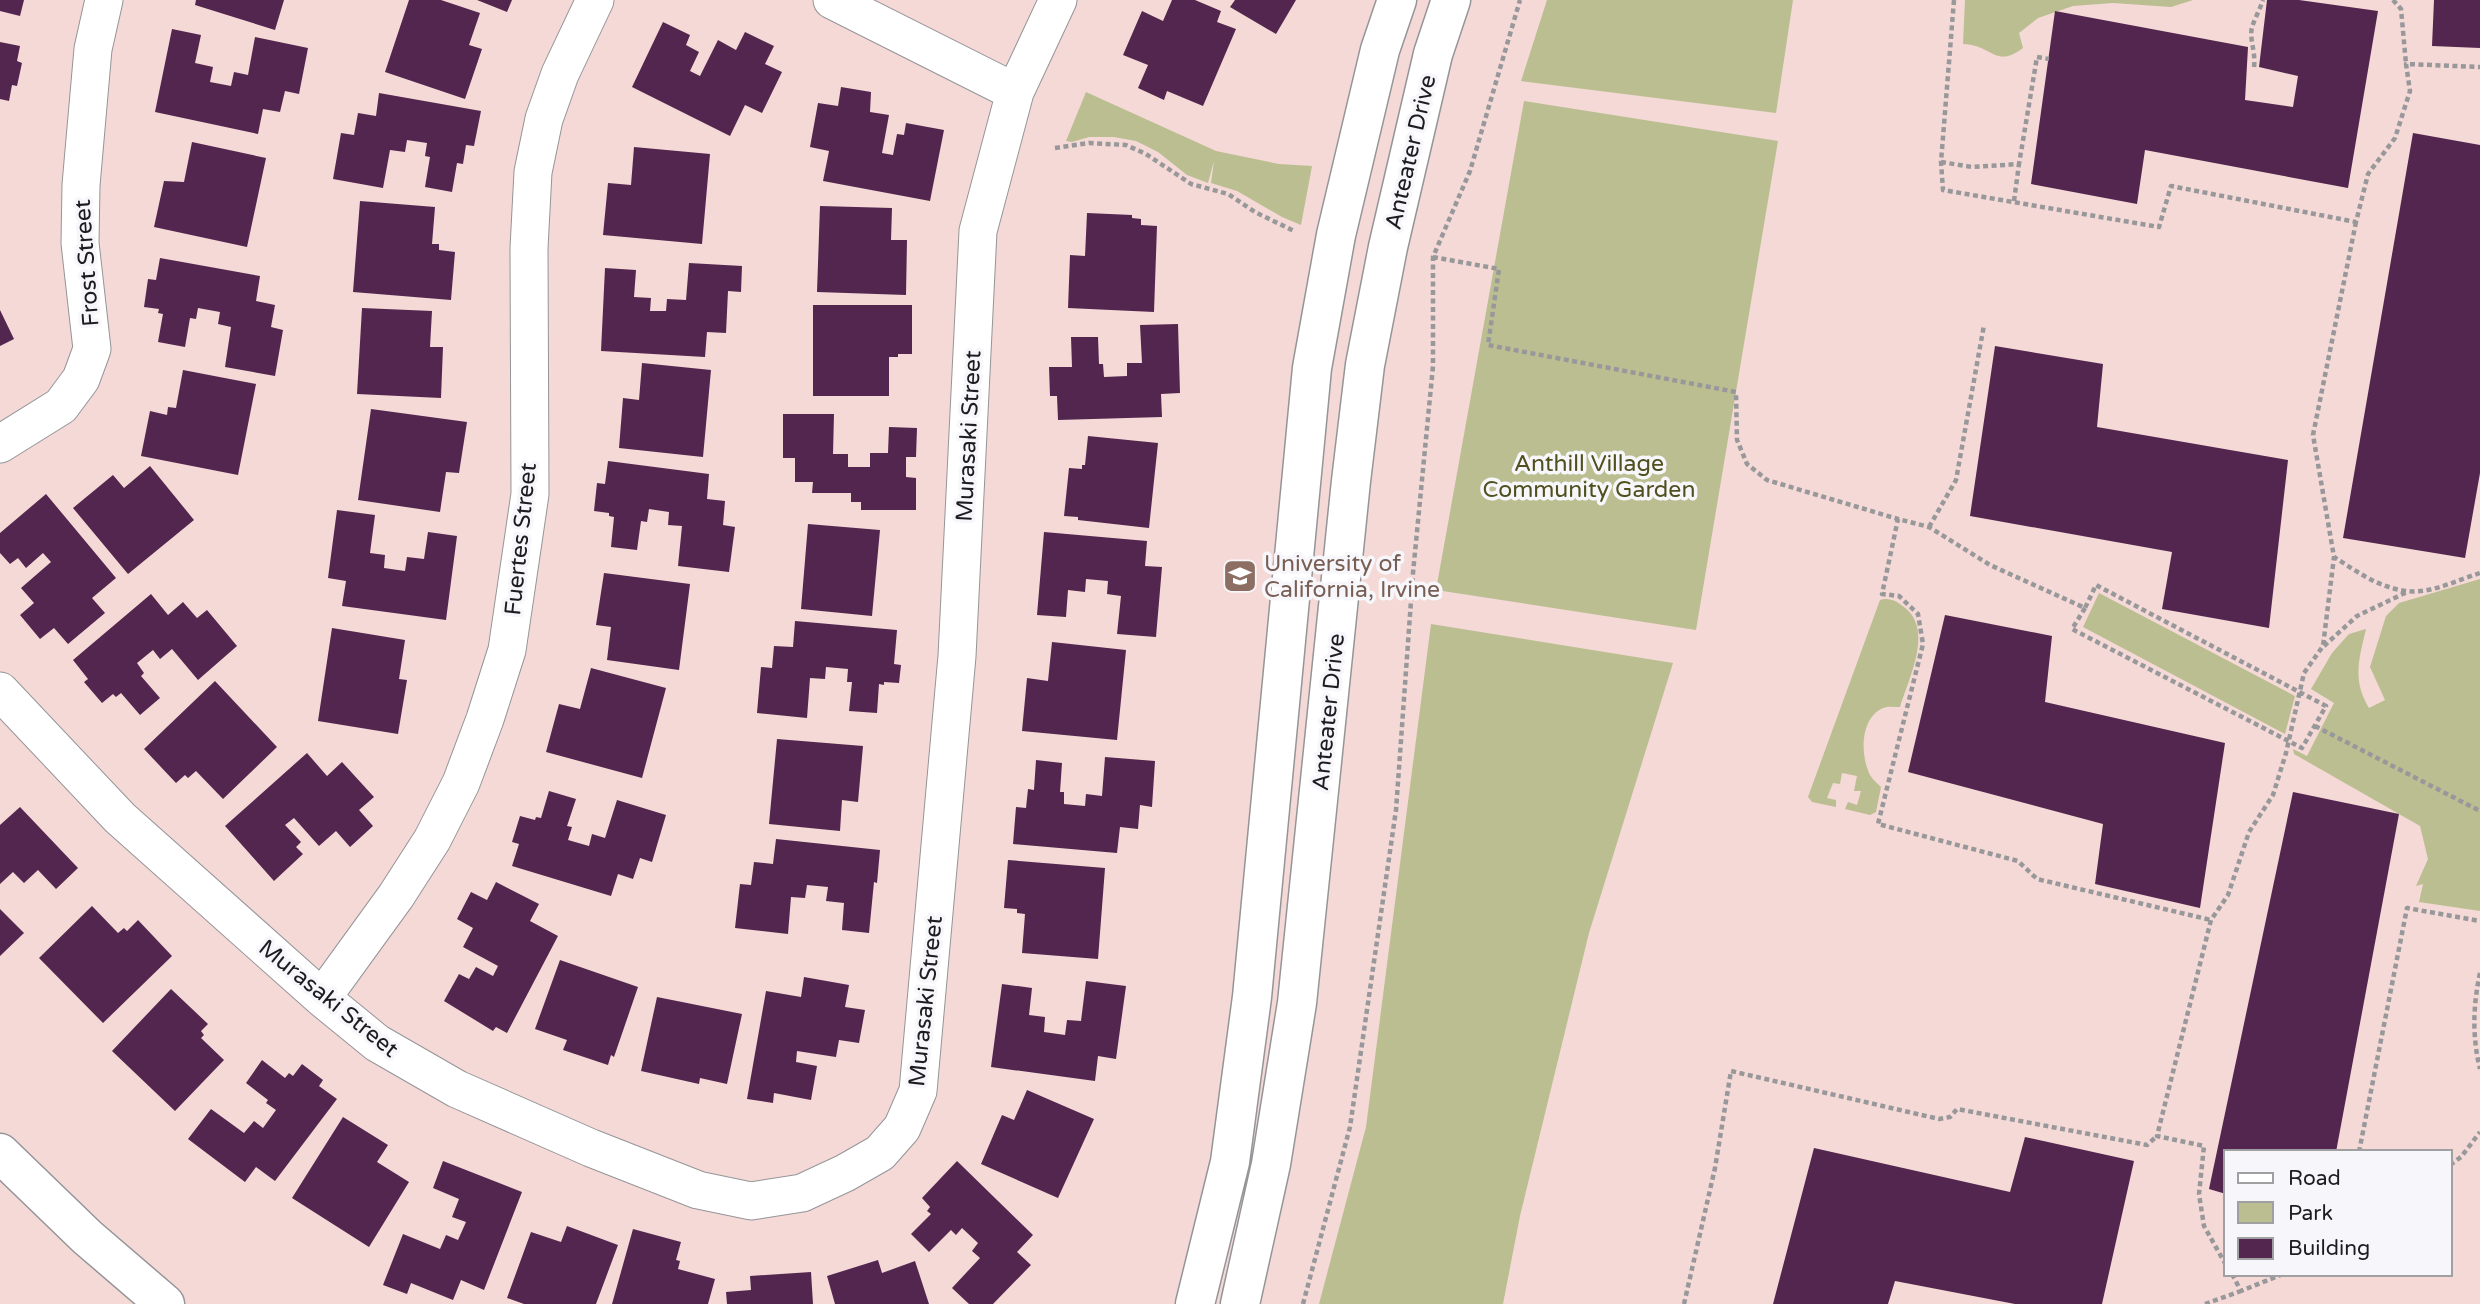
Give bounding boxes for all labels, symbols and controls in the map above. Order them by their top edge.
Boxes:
street label: Anteater Drive [1380,72,1442,232]
street label: Frost Street [69,198,105,327]
street label: Murasaki Street [951,349,987,522]
park label: Anthill Village Community Garden [1483,450,1695,504]
street label: Fuertes Street [499,461,543,617]
place label: University of California, Irvine [1264,550,1440,604]
school or university icon: University of California, Irvine [1221,557,1259,595]
street label: Anteater Drive [1307,632,1351,792]
street label: Murasaki Street [903,914,949,1088]
street label: Murasaki Street [253,934,404,1064]
legend [2224,1150,2452,1276]
text: Road [2288,1166,2341,1191]
text: Park [2288,1201,2333,1226]
text: Building [2288,1236,2370,1261]

